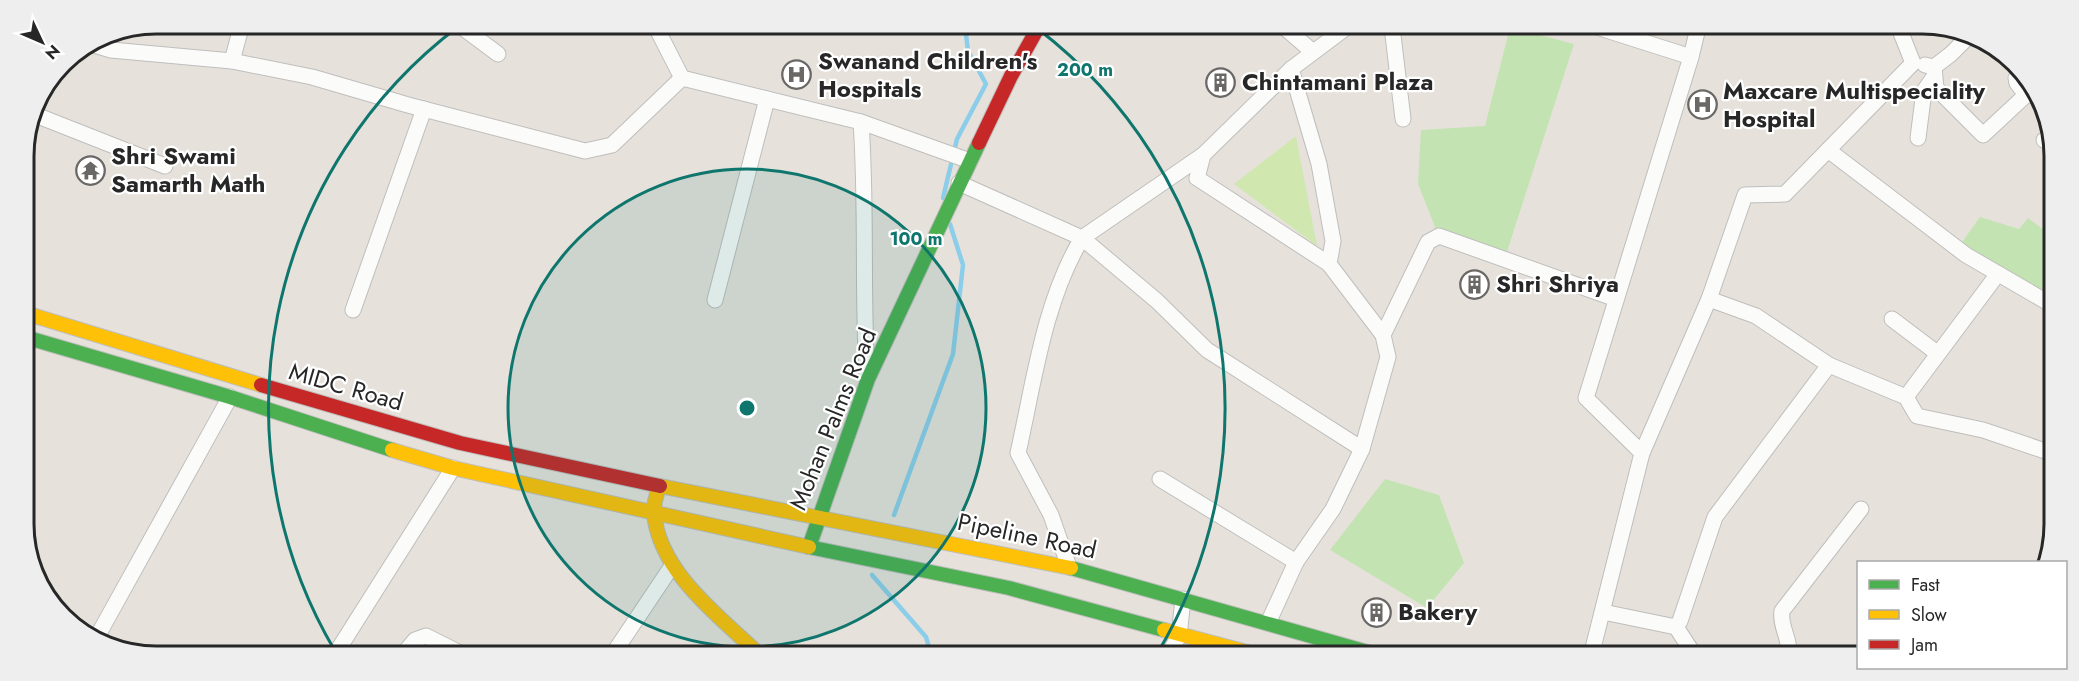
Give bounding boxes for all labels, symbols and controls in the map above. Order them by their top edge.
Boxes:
north arrow [12,12,72,72]
text: N [40,40,65,65]
place label: Swanand Children's Hospitals [818,43,1037,106]
text: 200 m [1057,57,1113,83]
hospital icon: Swanand Children's Hospitals [781,59,813,91]
place label: Chintamani Plaza [1242,64,1434,99]
building icon: Chintamani Plaza [1205,66,1237,98]
place label: Maxcare Multispeciality Hospital [1723,73,1986,136]
hospital icon: Maxcare Multispeciality Hospital [1686,89,1718,121]
place label: Shri Swami Samarth Math [111,138,266,201]
temple icon: Shri Swami Samarth Math [74,154,106,186]
text: 100 m [889,226,943,252]
place label: Shri Shriya [1496,266,1619,301]
building icon: Shri Shriya [1459,268,1491,300]
street label: Mohan Palms Road [780,323,885,515]
street label: MIDC Road [285,354,407,419]
centre of rings [737,398,757,418]
street label: Pipeline Road [954,504,1100,567]
legend [1857,561,2067,669]
text: Fast [1911,572,1940,598]
place label: Bakery [1398,594,1478,629]
building icon: Bakery [1361,596,1393,628]
text: Slow [1911,602,1948,628]
text: Jam [1909,632,1938,658]

